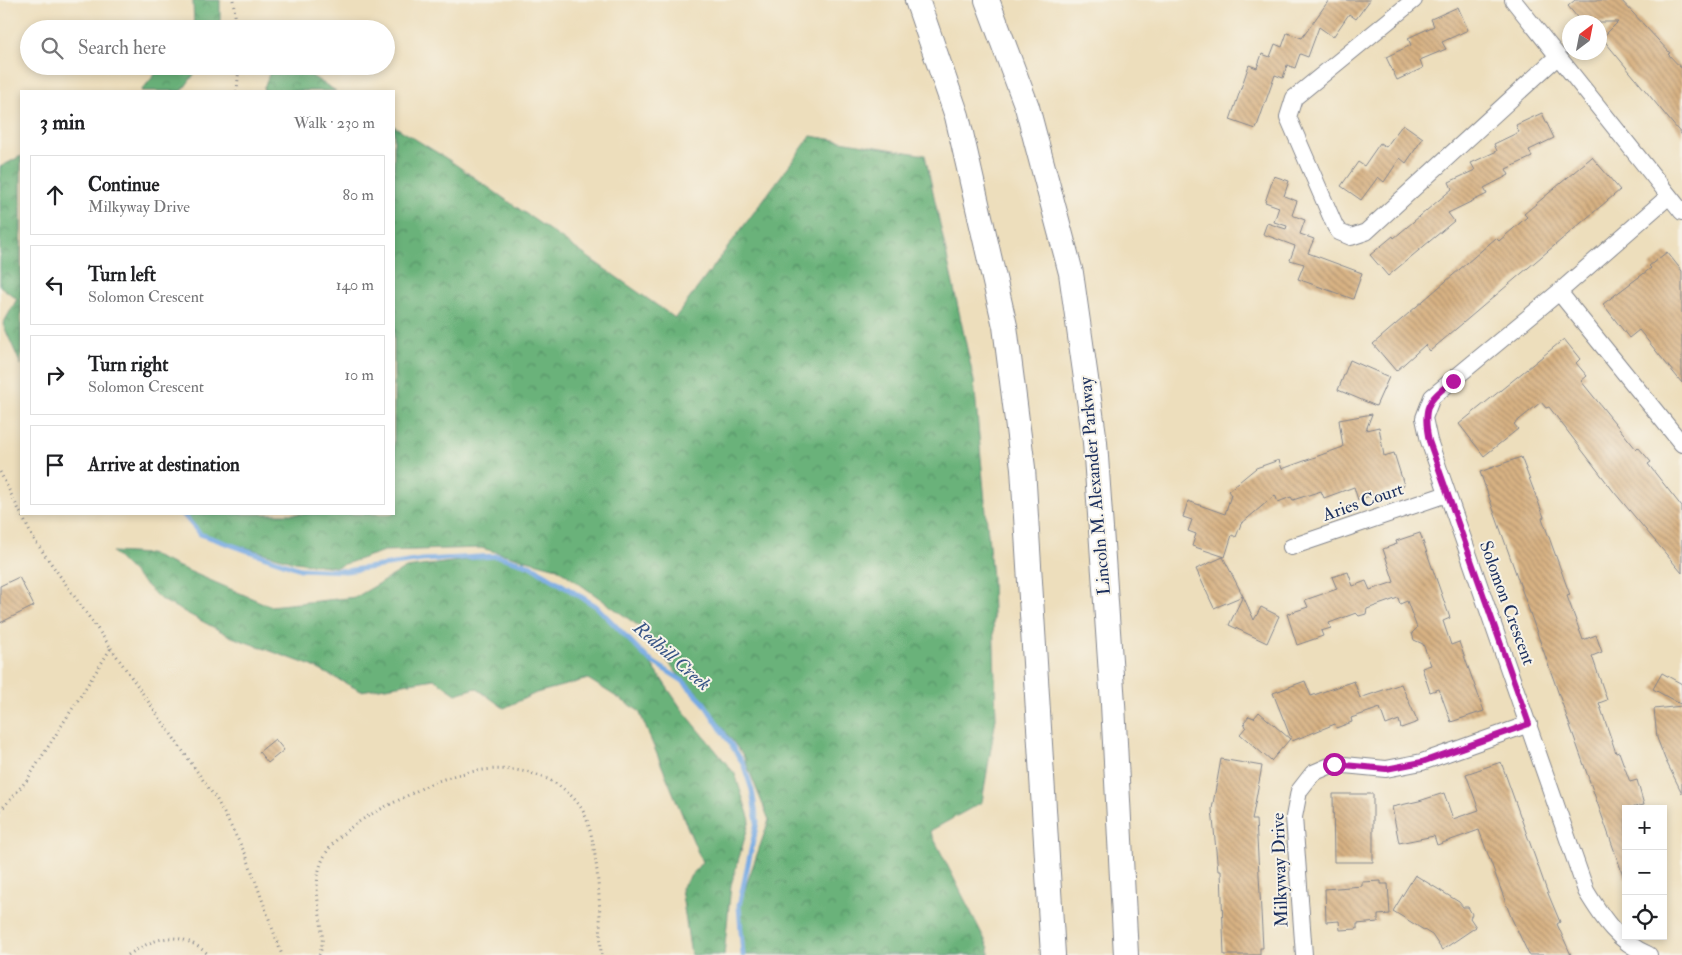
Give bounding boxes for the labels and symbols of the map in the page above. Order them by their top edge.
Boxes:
north arrow [1562,15,1607,60]
route end [1442,370,1465,393]
street label: Lincoln M. Alexander Parkway [1074,375,1116,596]
street label: Aries Court [1319,477,1407,527]
street label: Solomon Crescent [1474,538,1540,668]
water label: Redhill Creek [628,615,716,696]
route start [1323,753,1346,776]
street label: Milkyway Drive [1266,812,1293,928]

